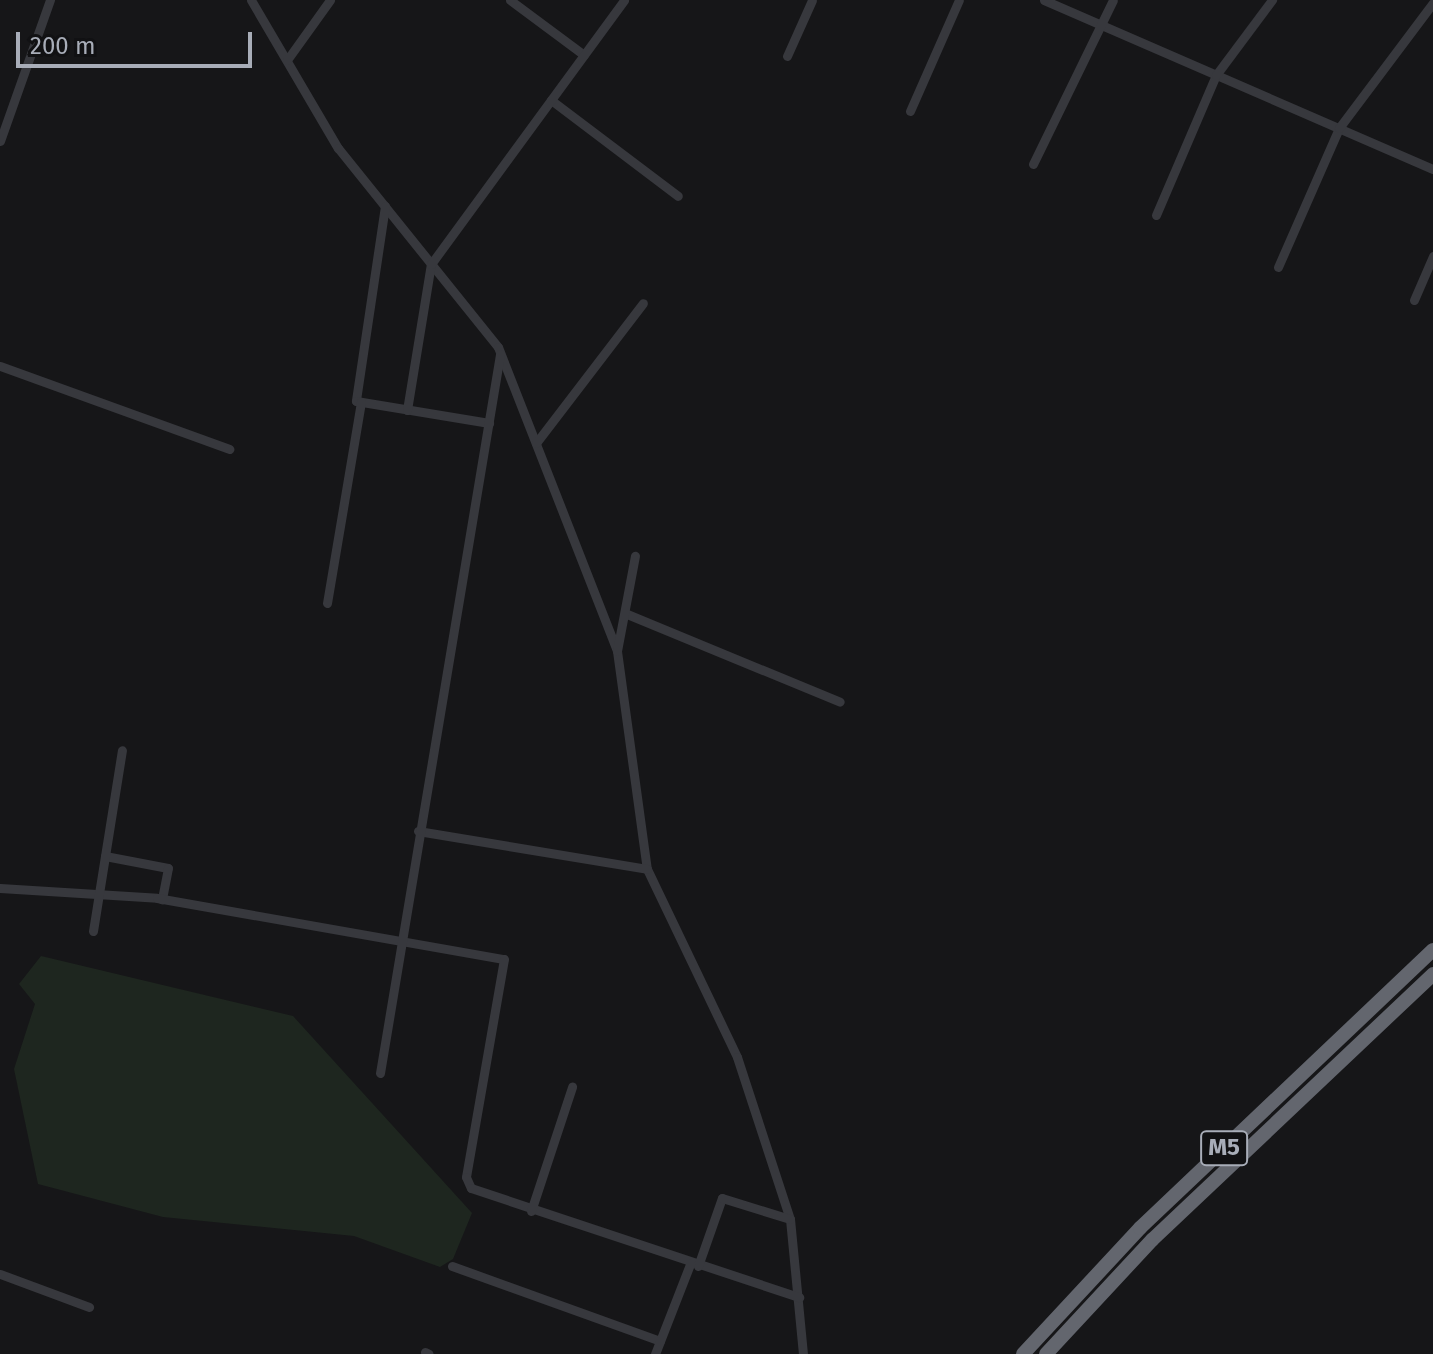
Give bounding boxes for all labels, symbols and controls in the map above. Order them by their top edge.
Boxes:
scale bar [20,16,256,66]
text: 200 m [30,32,96,60]
road number: M5 [1200,1128,1248,1168]

